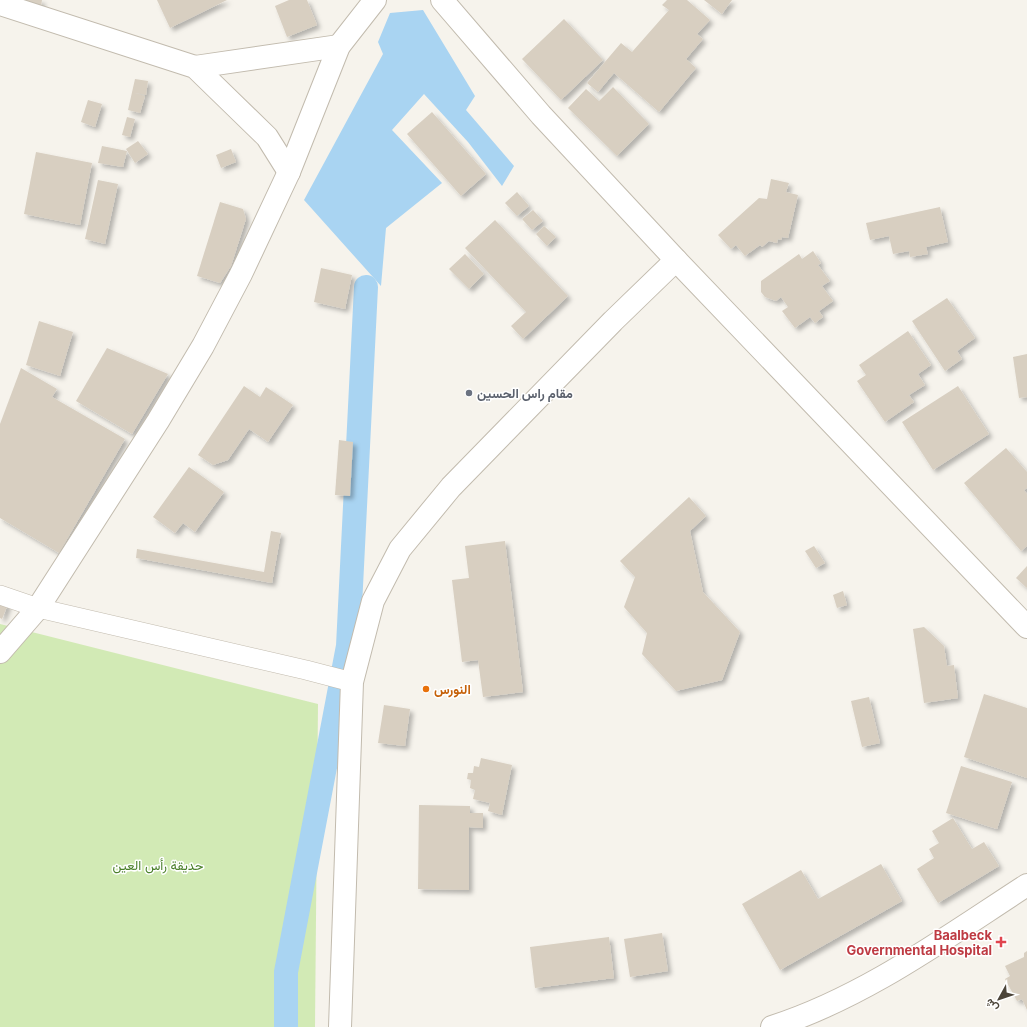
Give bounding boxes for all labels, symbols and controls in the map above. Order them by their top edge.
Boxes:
place label: مقام راس الحسين [477,385,573,402]
marker: مقام راس الحسين [464,388,474,398]
place label: النورس [434,681,471,698]
marker: النورس [421,684,431,694]
park label: حديقة رأس العين [113,857,204,874]
place label: Baalbeck Governmental Hospital [846,927,992,958]
marker: Baalbeck Governmental Hospital [995,936,1007,948]
north arrow [979,979,1019,1019]
text: ش [982,996,1001,1015]

